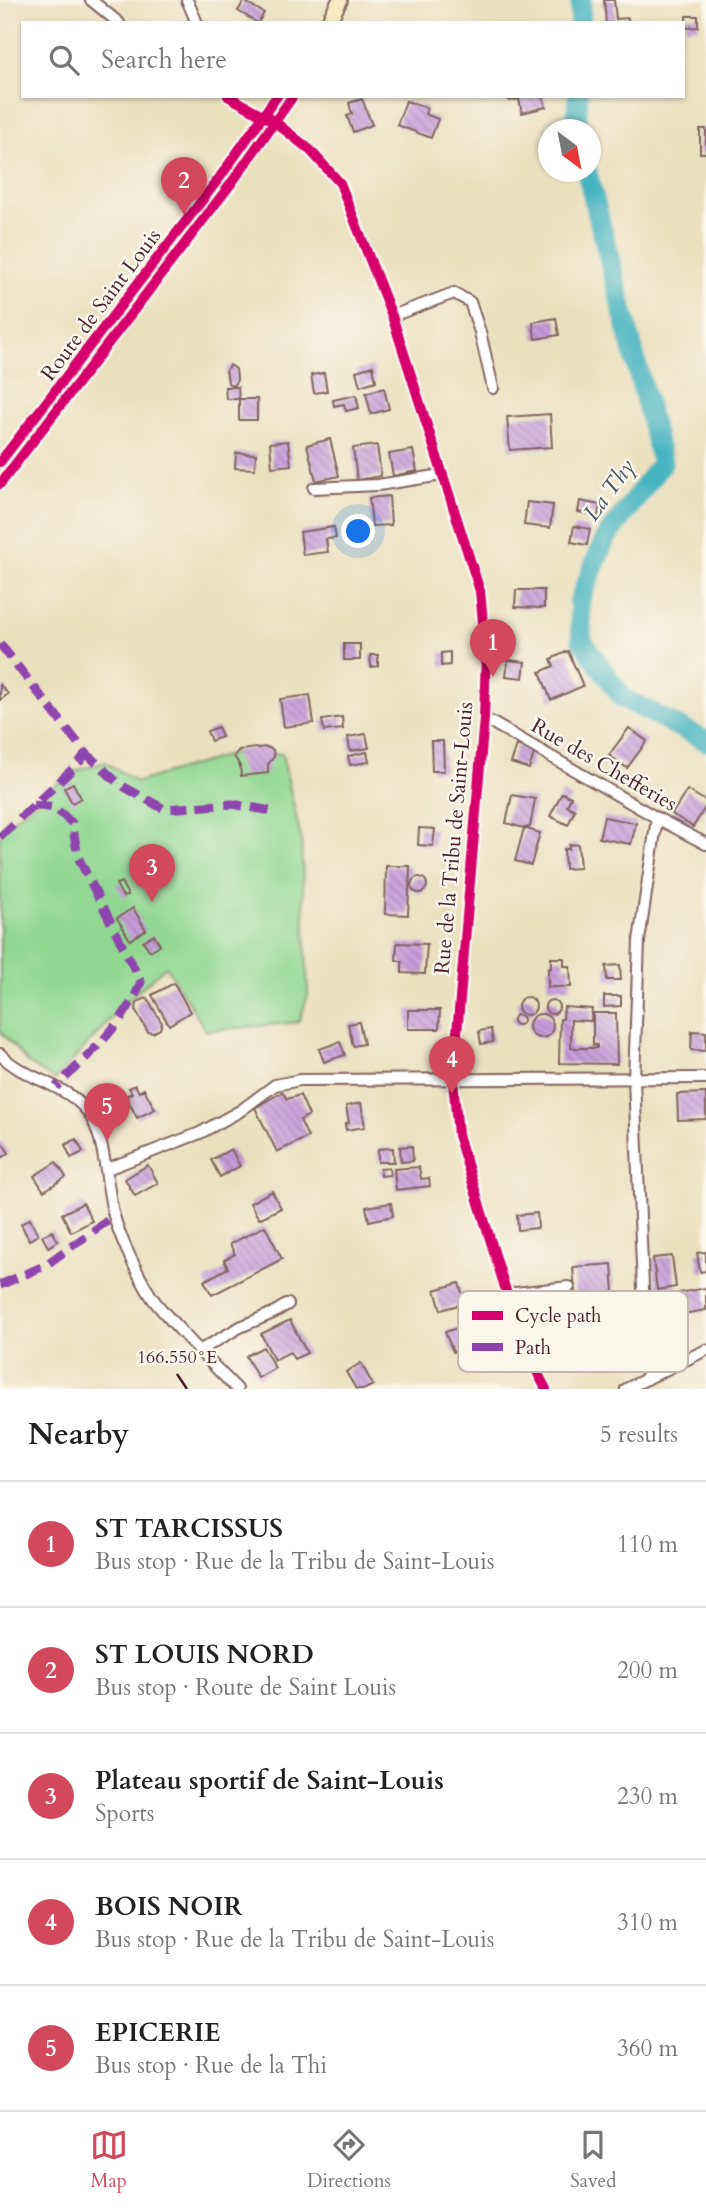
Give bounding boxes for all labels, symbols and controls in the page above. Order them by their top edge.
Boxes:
search box [21,21,685,98]
icon: search [45,41,83,79]
text: Search here [101,42,227,77]
north arrow [538,119,601,182]
pin: 2 [161,157,207,215]
street label: Route de Saint Louis [34,223,168,387]
water label: La Thy [576,453,642,527]
your location [341,514,375,548]
pin: 1 [470,619,516,677]
street label: Rue de la Tribu de Saint-Louis [428,701,480,975]
street label: Rue des Chefferies [526,711,682,819]
pin: 3 [129,844,175,902]
pin: 4 [429,1036,475,1094]
pin: 5 [84,1083,130,1141]
legend [458,1291,688,1372]
text: Cycle path [515,1303,602,1329]
text: Path [515,1335,551,1361]
text: 166.550°E [137,1345,217,1370]
text: Nearby [28,1414,129,1455]
text: 5 results [600,1419,678,1450]
text: ST TARCISSUS [95,1511,283,1546]
text: 1 [45,1529,57,1560]
text: 110 m [617,1529,678,1560]
text: Bus stop · Rue de la Tribu de Saint-Louis [95,1546,494,1577]
text: ST LOUIS NORD [95,1637,314,1672]
text: 2 [45,1655,57,1686]
text: 200 m [617,1655,678,1686]
text: Bus stop · Route de Saint Louis [95,1672,396,1703]
text: Plateau sportif de Saint-Louis [95,1763,444,1798]
text: 3 [45,1781,57,1812]
text: 230 m [617,1781,678,1812]
text: Sports [95,1798,155,1829]
text: BOIS NOIR [95,1889,243,1924]
text: 4 [45,1907,57,1938]
text: 310 m [617,1907,678,1938]
text: Bus stop · Rue de la Tribu de Saint-Louis [95,1924,494,1955]
text: EPICERIE [95,2015,221,2050]
text: 5 [45,2033,57,2064]
text: 360 m [617,2033,678,2064]
text: Bus stop · Rue de la Thi [95,2050,327,2081]
tab: Map [90,2126,128,2194]
tab: Directions [307,2126,391,2194]
tab: Saved [570,2126,616,2194]

